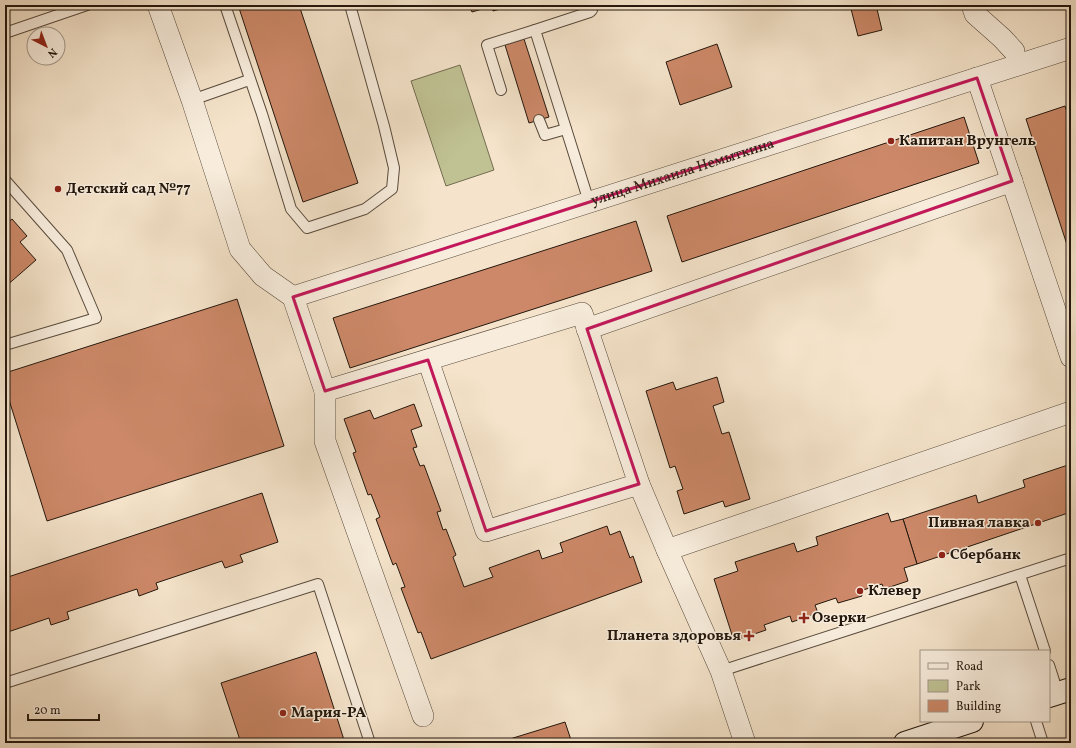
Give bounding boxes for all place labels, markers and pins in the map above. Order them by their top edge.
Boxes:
place label: Капитан Врунгель [899,131,1036,152]
marker: Капитан Врунгель [886,136,896,146]
place label: Детский сад №77 [66,179,191,200]
marker: Детский сад №77 [53,184,63,194]
place label: Пивная лавка [928,513,1030,534]
marker: Пивная лавка [1033,518,1043,528]
place label: Сбербанк [950,545,1021,566]
marker: Сбербанк [937,550,947,560]
place label: Клевер [868,581,921,602]
marker: Клевер [855,586,865,596]
place label: Озерки [812,608,867,629]
marker: Озерки [799,613,809,623]
place label: Планета здоровья [607,626,741,647]
marker: Планета здоровья [744,631,754,641]
place label: Мария-РА [291,703,367,724]
marker: Мария-РА [278,708,288,718]

